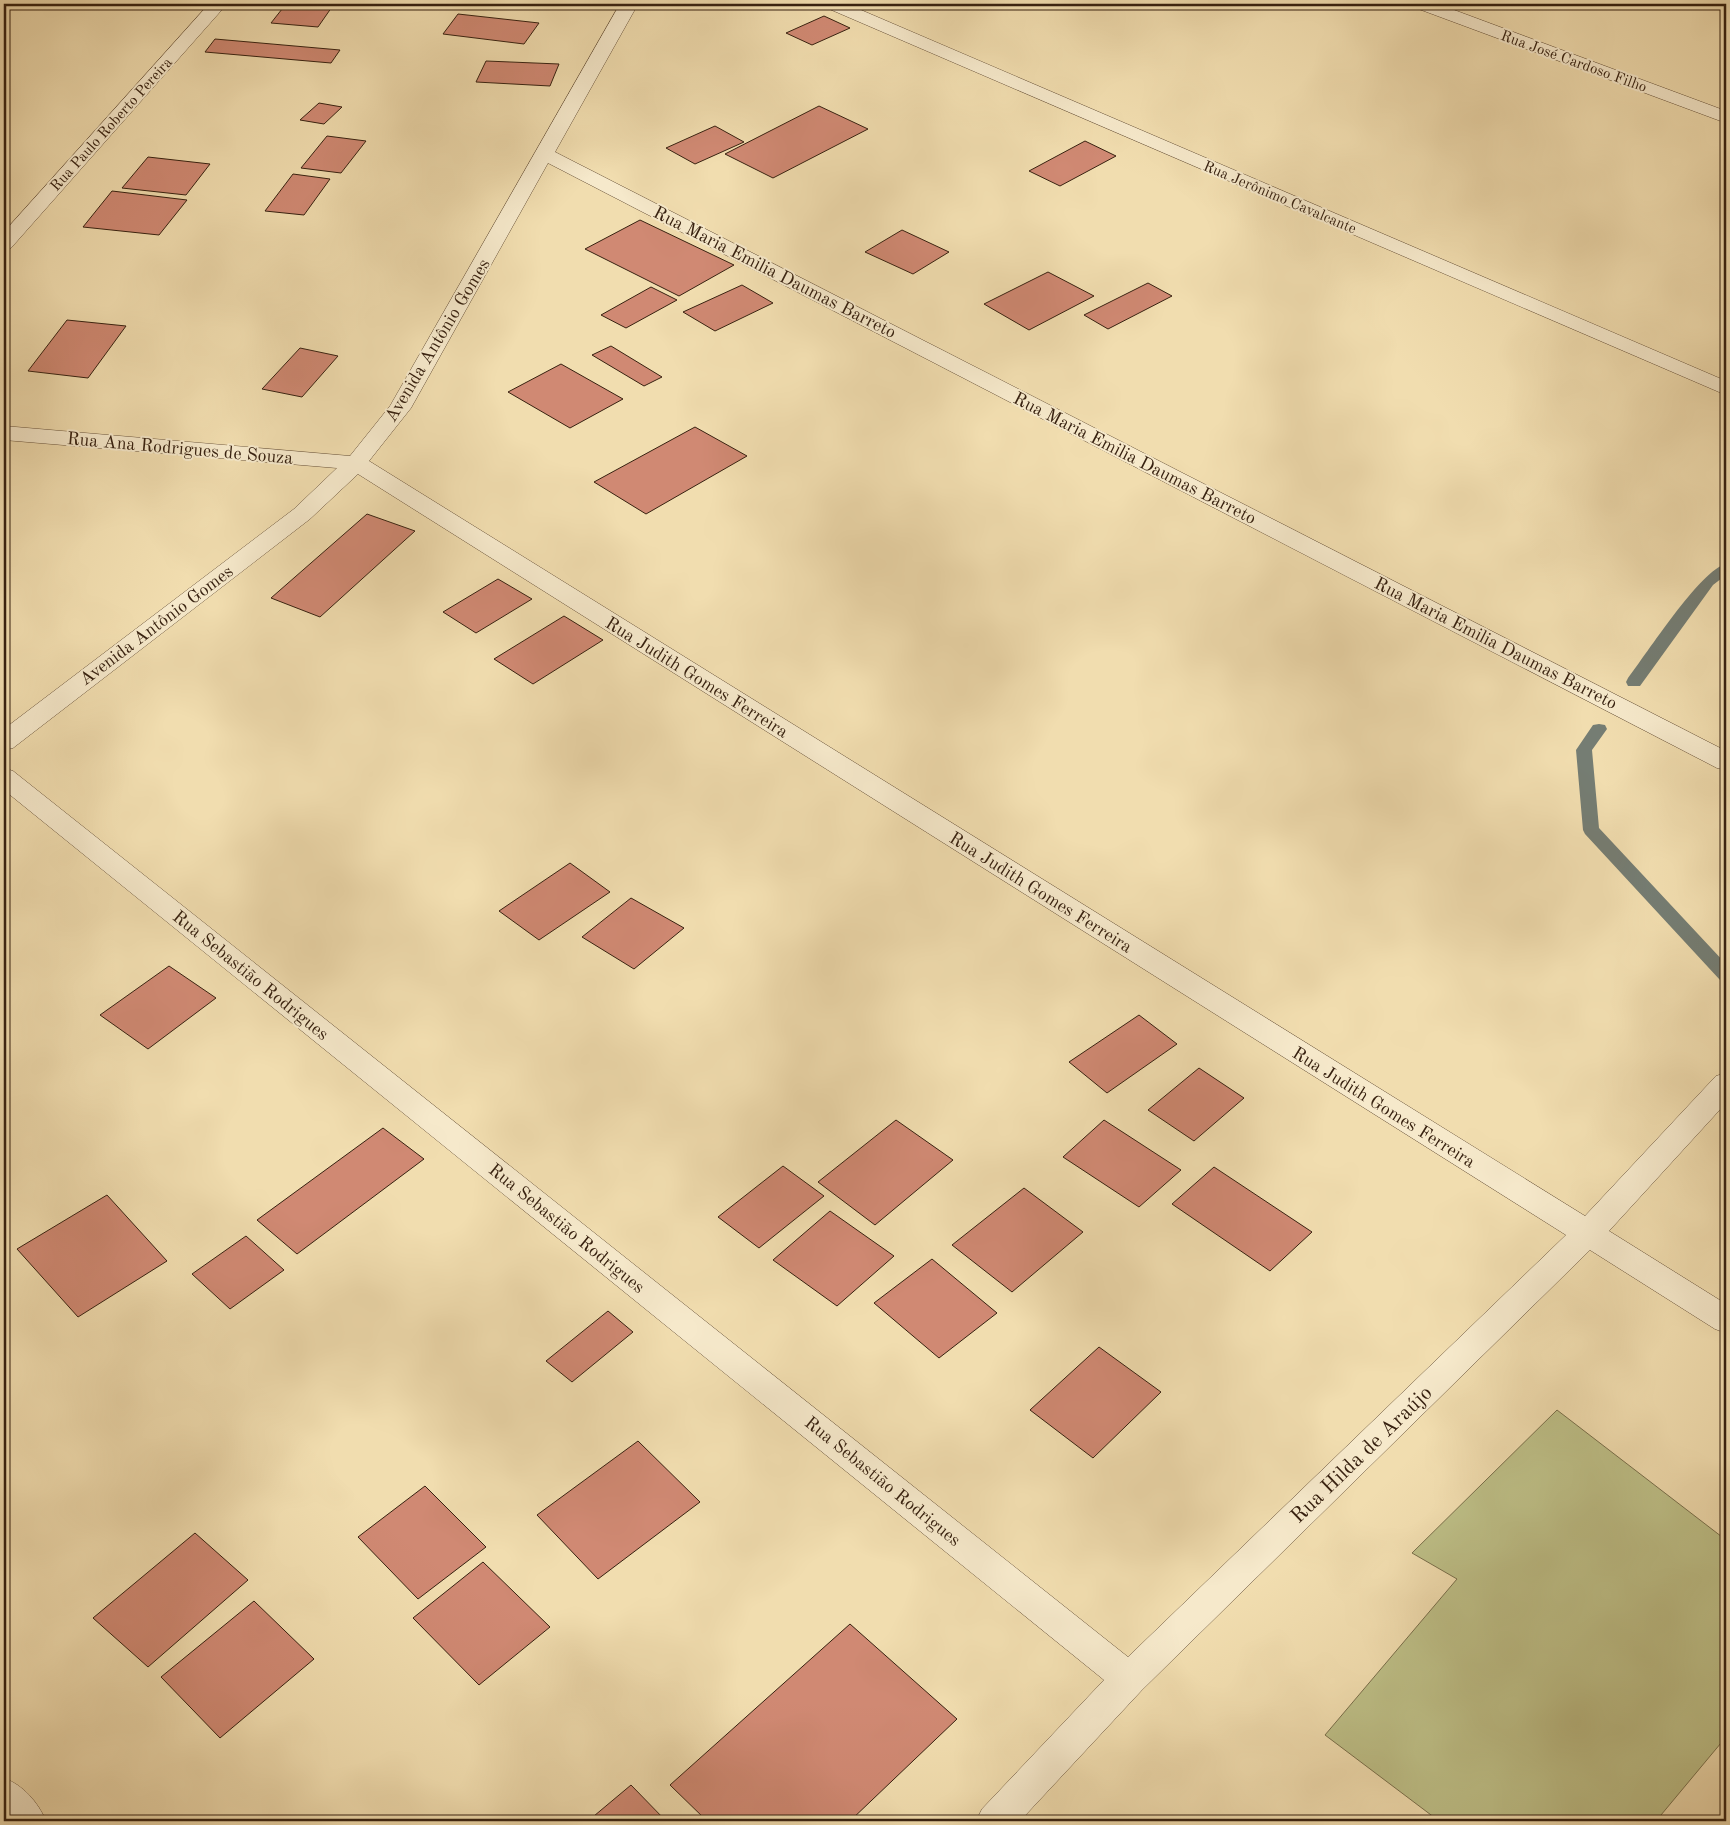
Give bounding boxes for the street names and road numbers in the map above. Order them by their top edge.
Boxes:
street label: Rua José Cardoso Filho [1498,29,1649,96]
street label: Rua Paulo Roberto Pereira [48,55,176,195]
street label: Rua Jerônimo Cavalcante [1201,159,1358,238]
street label: Rua Maria Emilia Daumas Barreto [650,204,899,342]
street label: Avenida Antônio Gomes [382,256,494,425]
street label: Rua Maria Emilia Daumas Barreto [1010,390,1259,528]
street label: Rua Ana Rodrigues de Souza [66,430,294,468]
street label: Avenida Antônio Gomes [77,562,237,689]
street label: Rua Maria Emilia Daumas Barreto [1371,575,1620,713]
street label: Rua Judith Gomes Ferreira [602,614,791,742]
street label: Rua Judith Gomes Ferreira [946,829,1135,957]
street label: Rua Sebastião Rodrigues [169,908,332,1044]
street label: Rua Judith Gomes Ferreira [1289,1044,1478,1172]
street label: Rua Sebastião Rodrigues [485,1161,648,1297]
street label: Rua Hilda de Araújo [1287,1382,1437,1528]
street label: Rua Sebastião Rodrigues [801,1414,964,1550]

